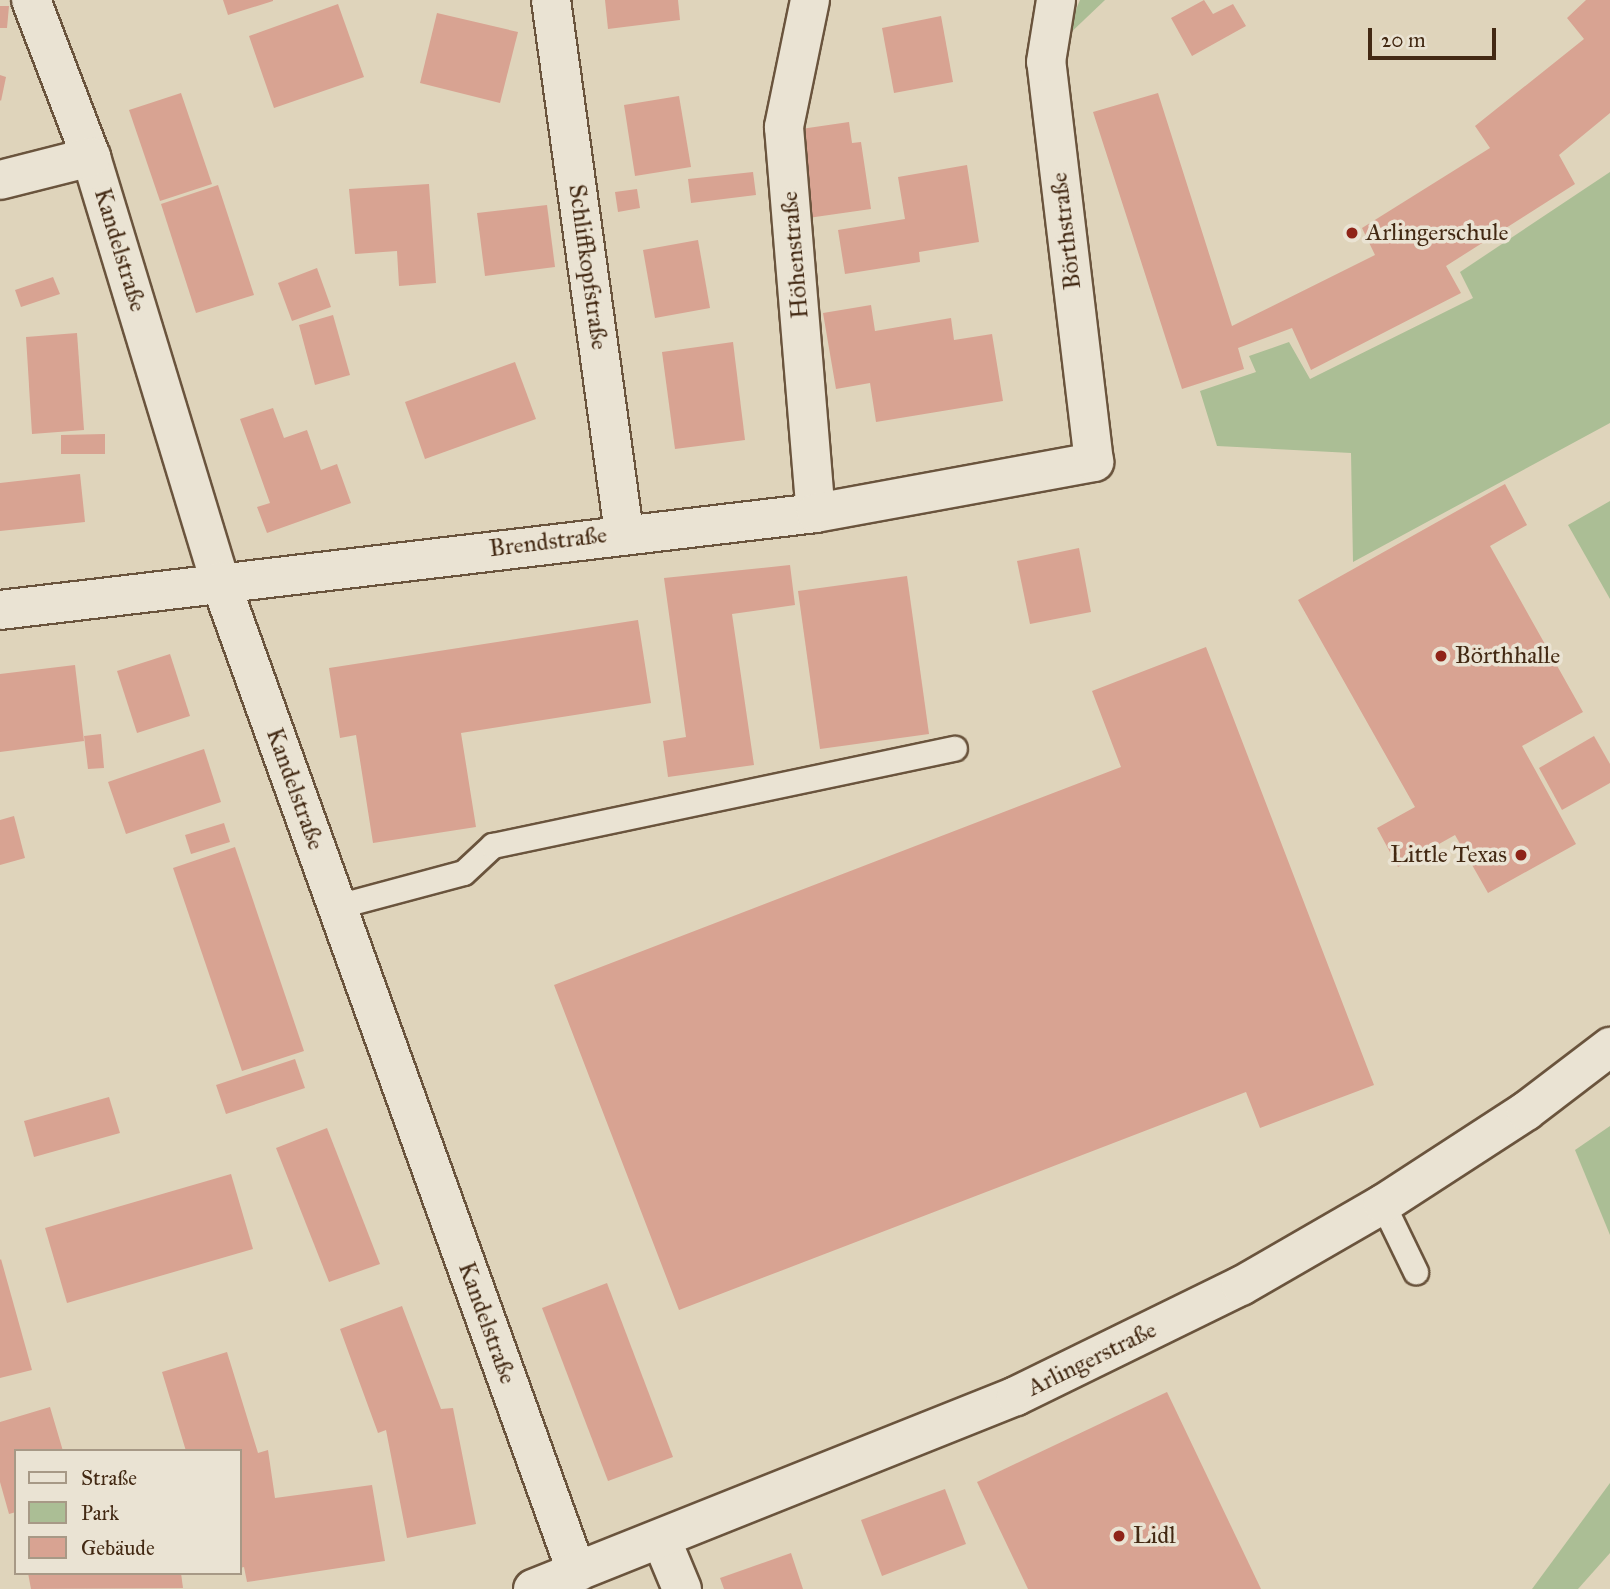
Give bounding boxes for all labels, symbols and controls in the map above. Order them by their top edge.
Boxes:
scale bar [1372,14,1500,58]
text: 20 m [1381,27,1426,53]
street label: Börthstraße [1045,171,1087,291]
street label: Schliffkopfstraße [562,182,614,352]
street label: Kandelstraße [88,185,152,315]
street label: Höhenstraße [775,190,815,320]
place label: Arlingerschule [1366,219,1509,247]
marker: Arlingerschule [1344,225,1360,241]
street label: Brendstraße [487,520,609,564]
place label: Börthhalle [1455,642,1560,670]
marker: Börthhalle [1433,648,1449,664]
street label: Kandelstraße [260,724,330,854]
place label: Little Texas [1390,841,1507,869]
marker: Little Texas [1513,847,1529,863]
street label: Kandelstraße [452,1258,522,1388]
street label: Arlingerstraße [1023,1315,1161,1403]
legend [14,1449,242,1575]
text: Straße [81,1465,137,1491]
text: Park [81,1500,119,1526]
place label: Lidl [1133,1522,1176,1550]
marker: Lidl [1111,1528,1127,1544]
text: Gebäude [81,1535,155,1561]

